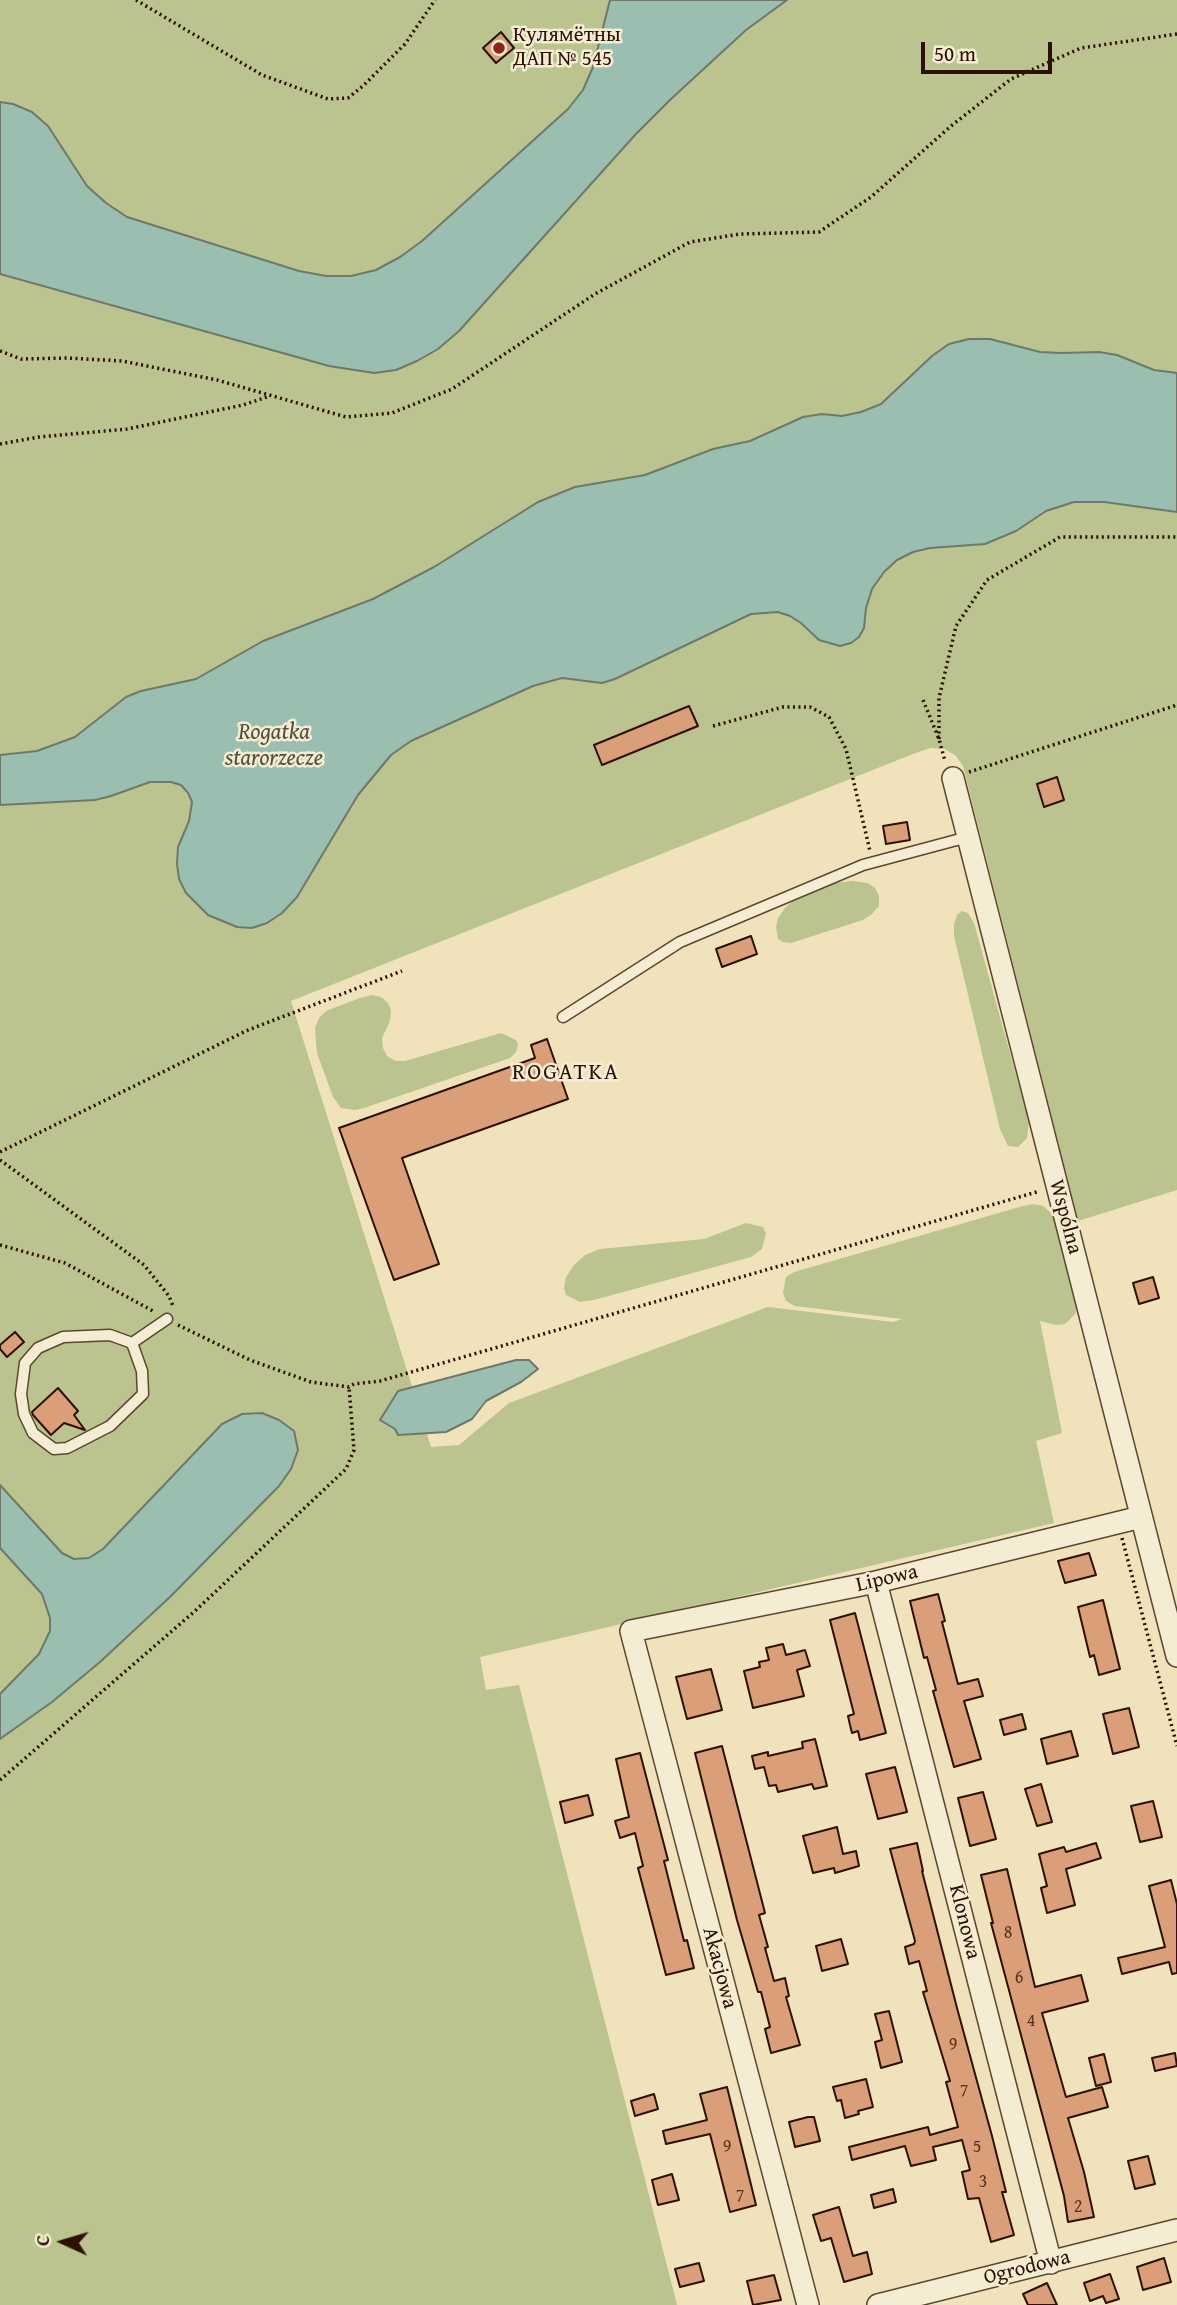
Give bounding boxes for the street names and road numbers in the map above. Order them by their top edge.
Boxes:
street label: Wspólna [1043,1177,1087,1257]
street label: Lipowa [854,1560,920,1598]
street label: Klonowa [943,1882,985,1962]
street label: Akacjowa [696,1925,742,2011]
street label: Ogrodowa [981,2245,1073,2291]

